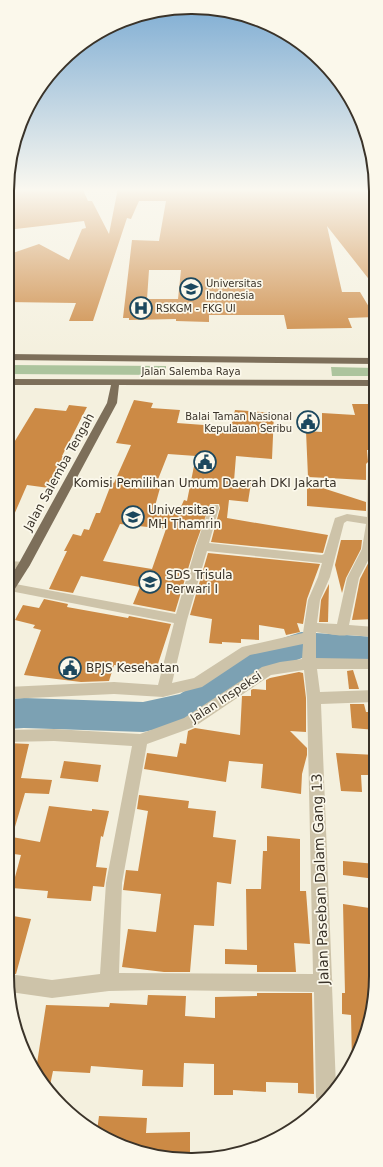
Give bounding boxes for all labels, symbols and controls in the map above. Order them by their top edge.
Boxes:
school or university icon: Universitas Indonesia [178,276,204,302]
place label: Universitas Indonesia [206,278,262,301]
hospital icon: RSKGM - FKG UI [128,295,154,321]
place label: RSKGM - FKG UI [156,303,236,314]
street label: Jalan Salemba Raya [140,366,241,377]
public building icon: Balai Taman Nasional Kepulauan Seribu [295,409,321,435]
street label: Jalan Salemba Tengah [20,411,97,534]
place label: Balai Taman Nasional Kepulauan Seribu [185,411,292,434]
public building icon: Komisi Pemilihan Umum Daerah DKI Jakarta [192,449,218,475]
place label: Komisi Pemilihan Umum Daerah DKI Jakarta [73,476,337,490]
place label: Universitas MH Thamrin [148,503,221,531]
school or university icon: Universitas MH Thamrin [120,504,146,530]
place label: SDS Trisula Perwari I [166,568,233,596]
school or university icon: SDS Trisula Perwari I [137,569,163,595]
public building icon: BPJS Kesehatan [57,655,83,681]
place label: BPJS Kesehatan [86,661,179,675]
street label: Jalan Inspeksi [187,669,264,726]
street label: Jalan Paseban Dalam Gang 13 [308,773,332,986]

